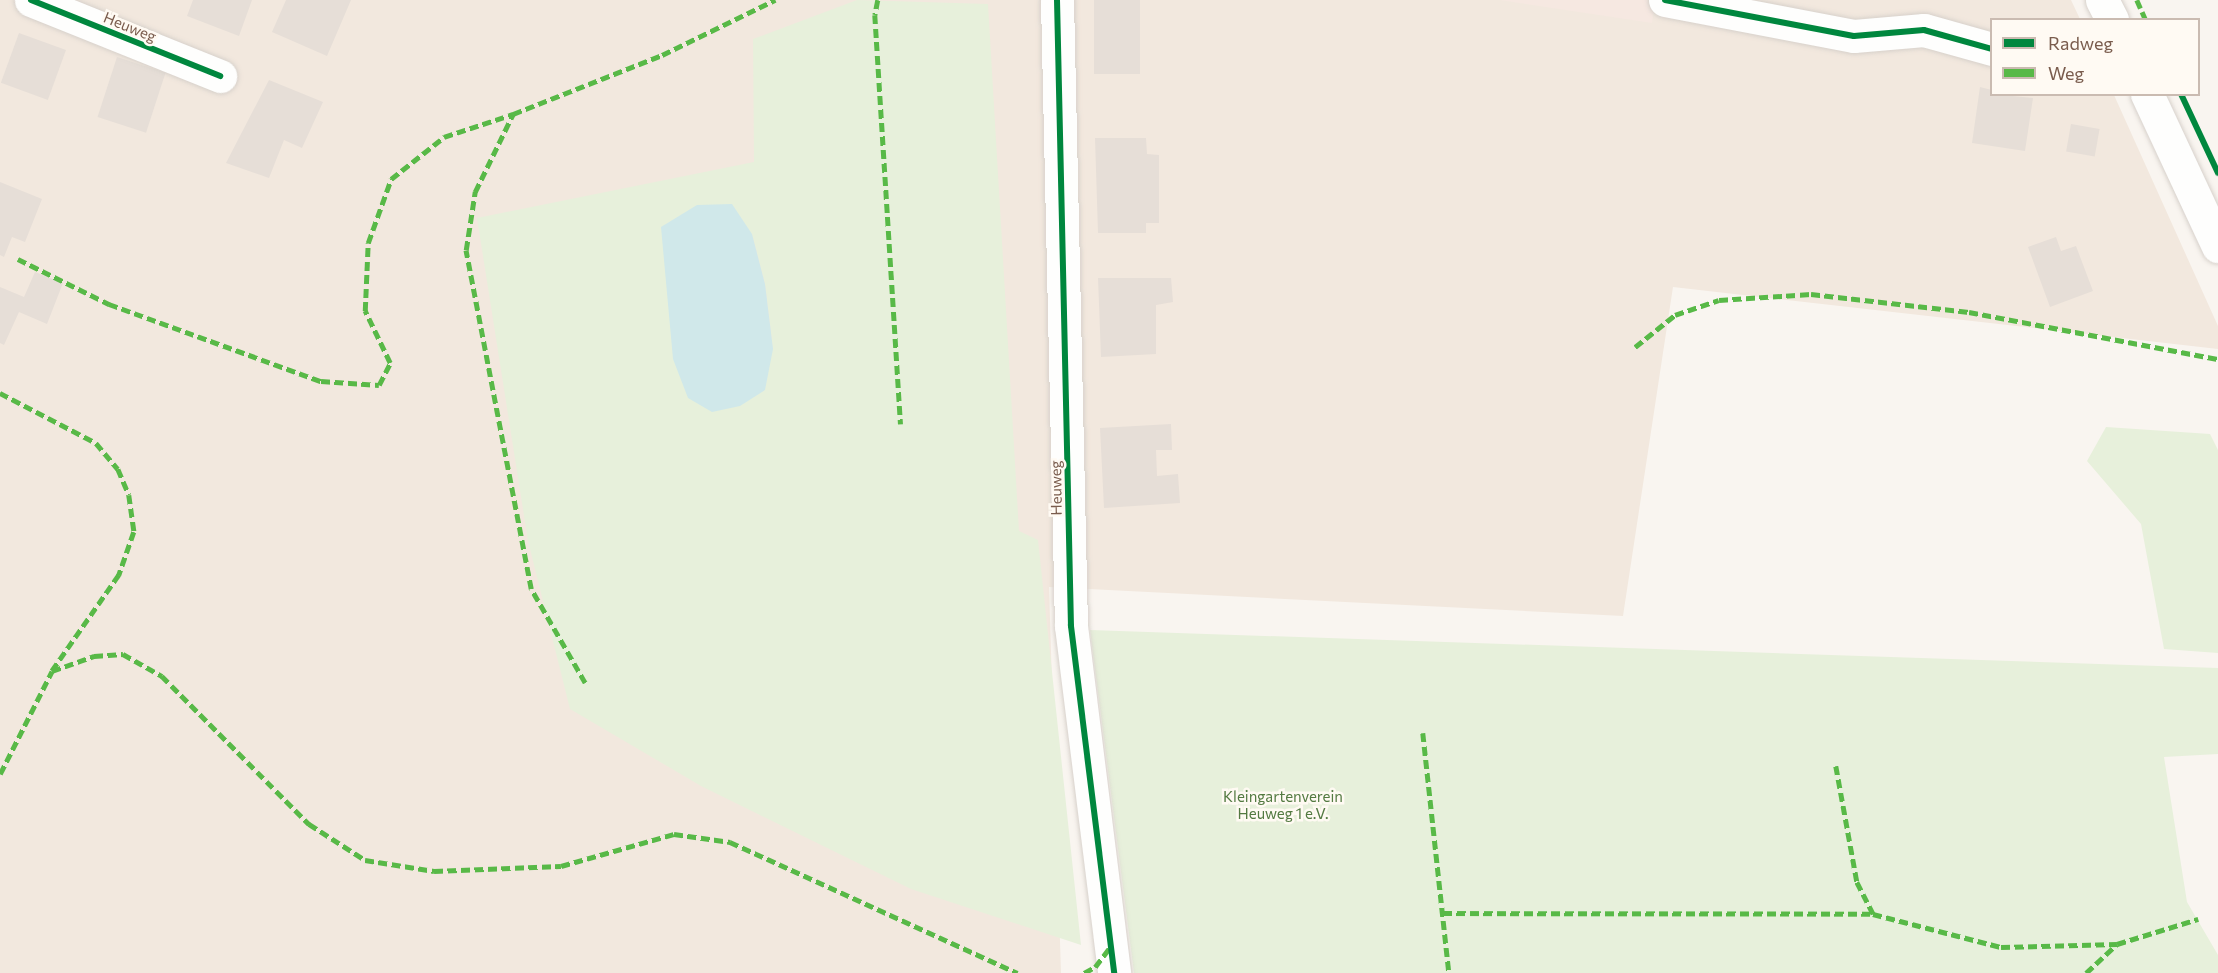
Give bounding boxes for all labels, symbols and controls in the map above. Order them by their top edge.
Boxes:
street label: Heuweg [101,8,159,46]
legend [1990,18,2200,96]
text: Radweg [2048,32,2113,54]
text: Weg [2048,62,2084,84]
street label: Heuweg [1047,460,1065,516]
park label: Kleingartenverein Heuweg 1 e.V. [1223,787,1343,822]

